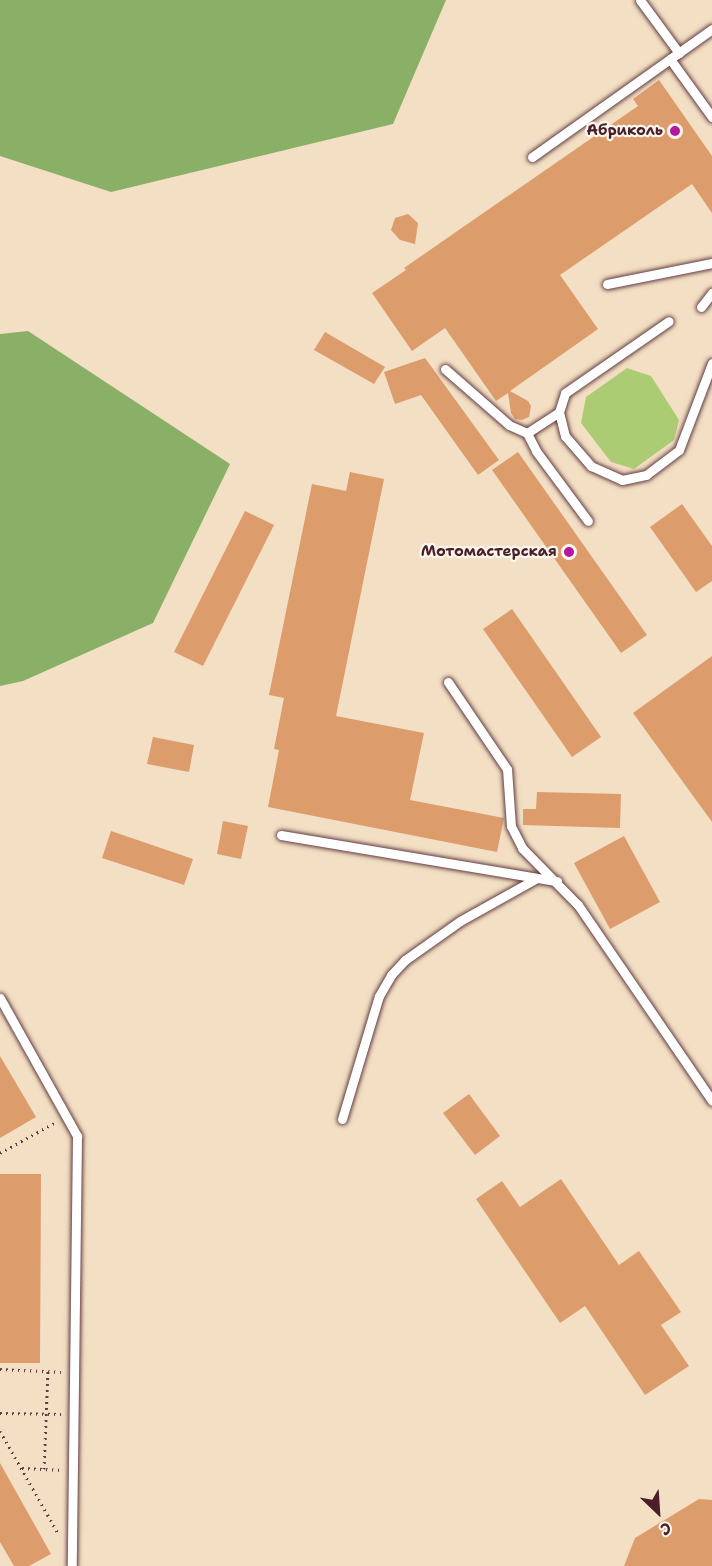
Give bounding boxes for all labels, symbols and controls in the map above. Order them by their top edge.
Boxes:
place label: Абриколь [586,122,663,140]
marker: Абриколь [668,124,682,138]
place label: Мотомастерская [421,543,557,561]
marker: Мотомастерская [562,545,576,559]
north arrow [628,1482,688,1542]
text: С [657,1517,675,1540]

